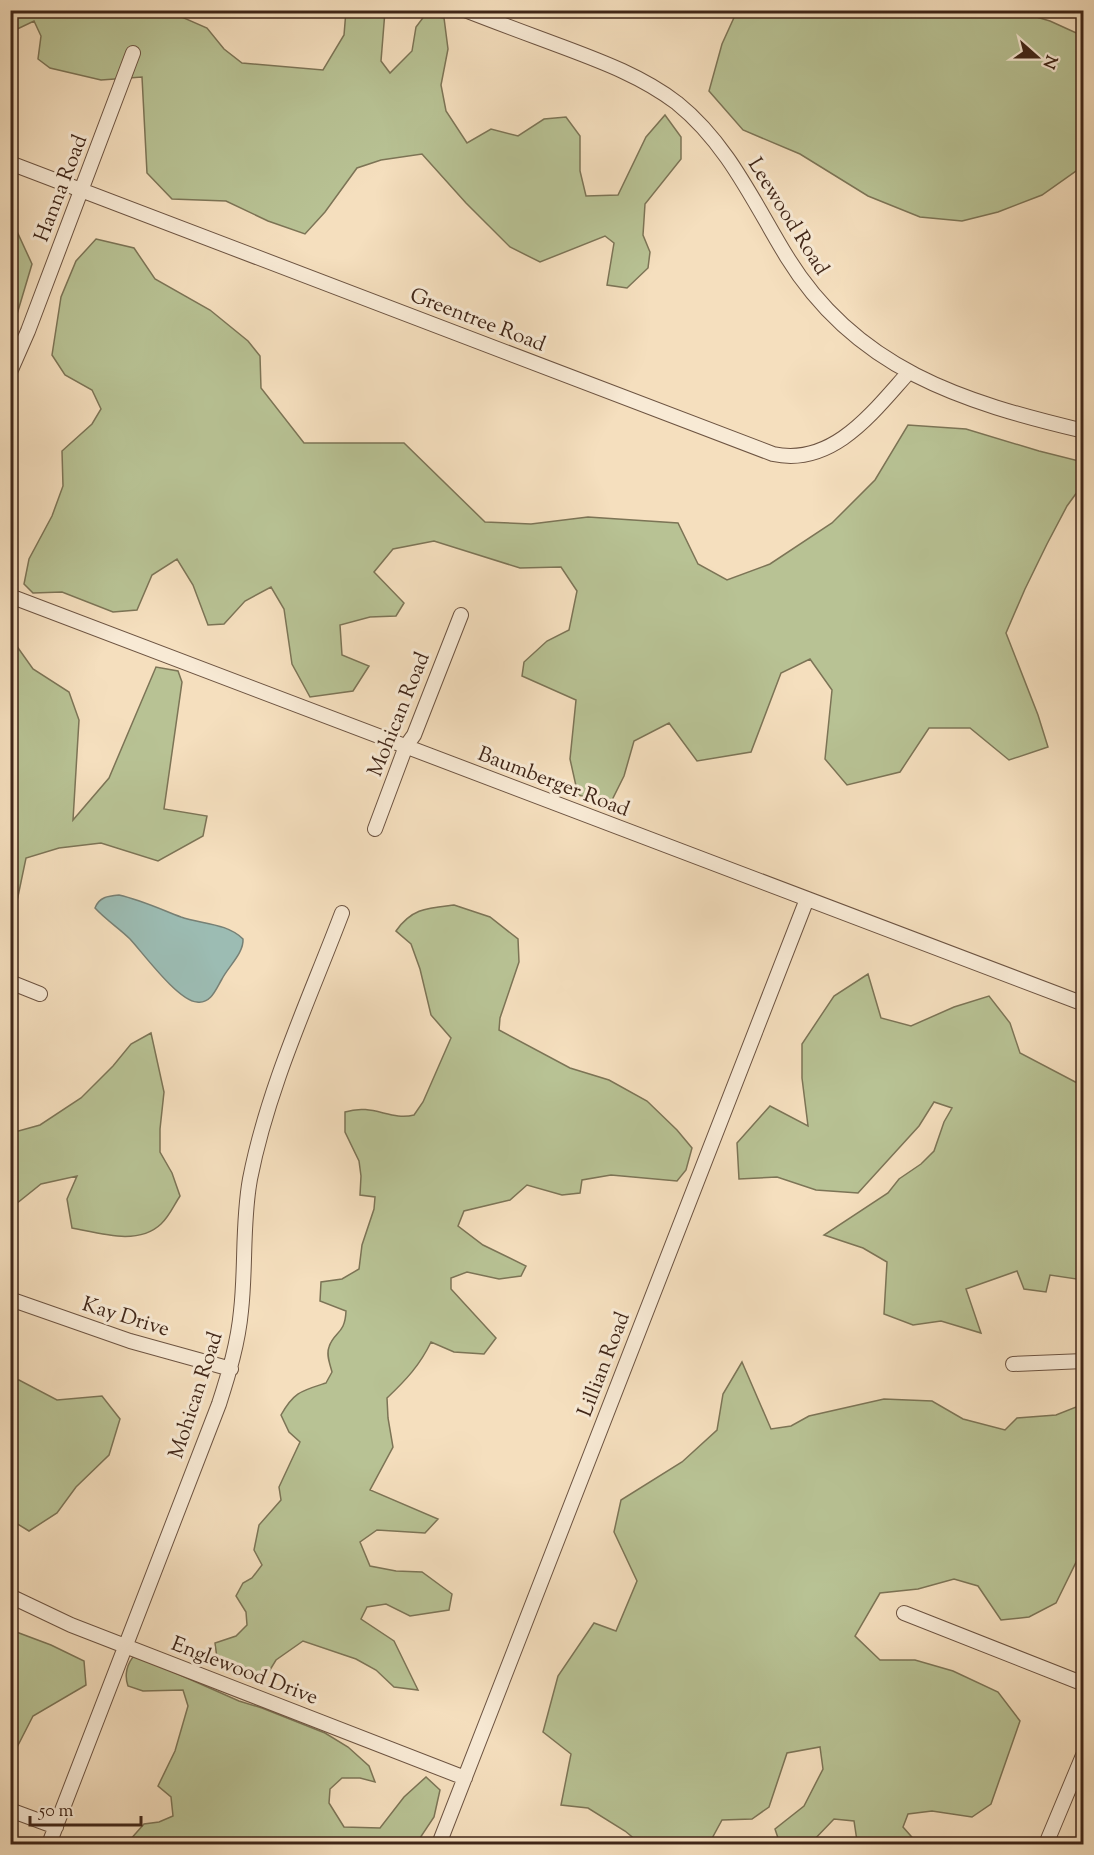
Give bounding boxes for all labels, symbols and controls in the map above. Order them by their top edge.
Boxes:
north arrow [1007,27,1067,87]
text: N [1036,51,1062,72]
street label: Hanna Road [28,131,96,247]
street label: Leewood Road [739,152,835,282]
street label: Greentree Road [405,281,550,361]
street label: Mohican Road [361,648,439,781]
street label: Baumberger Road [473,740,634,826]
street label: Kay Drive [78,1290,173,1345]
street label: Lillian Road [571,1308,639,1421]
street label: Mohican Road [162,1328,232,1463]
street label: Englewood Drive [166,1630,322,1714]
scale bar [30,1789,141,1827]
text: 50 m [38,1799,74,1825]

